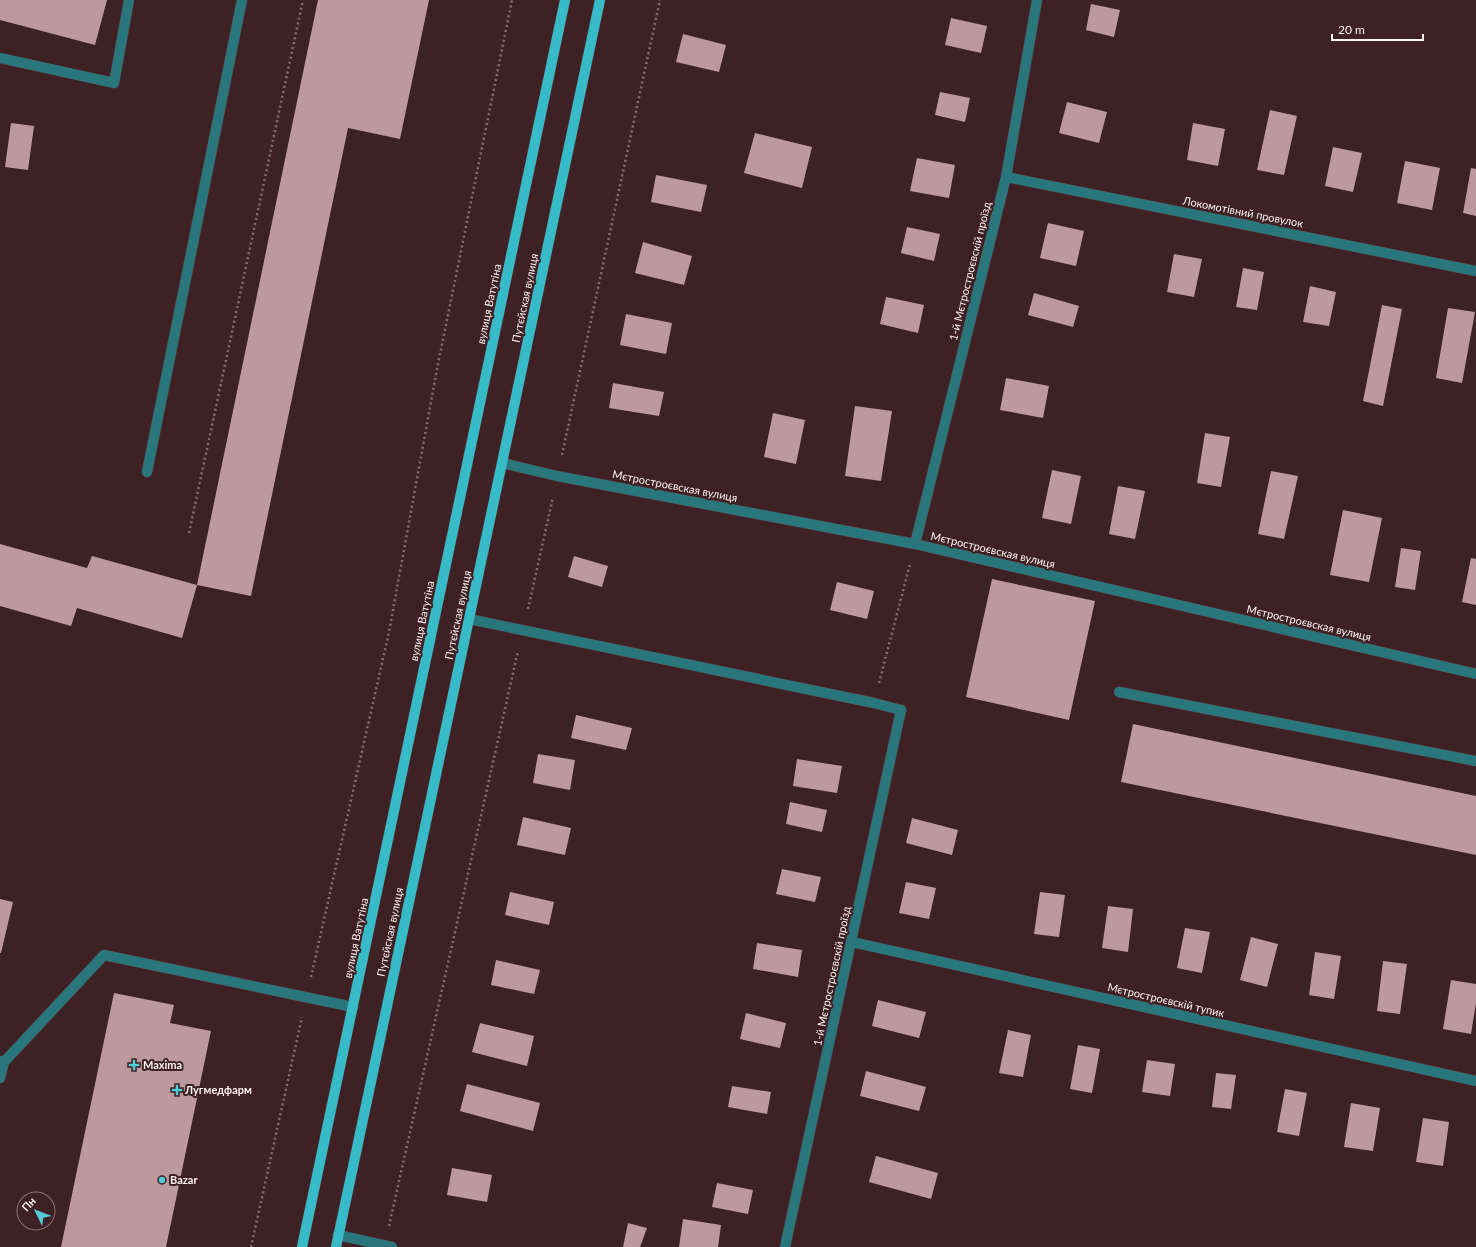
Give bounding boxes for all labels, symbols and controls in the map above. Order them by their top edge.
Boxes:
scale bar [1332,16,1423,42]
text: 20 m [1338,22,1365,37]
street label: Локомотівний провулок [1181,193,1305,230]
street label: 1-й Мєтростроєвскій проїзд [946,200,993,342]
street label: Путєйская вулиця [509,252,540,344]
street label: вулиця Ватутіна [474,263,503,345]
street label: Мєтростроєвская вулиця [611,467,739,504]
street label: Мєтростроєвская вулиця [930,529,1057,570]
street label: Путєйская вулиця [442,569,473,661]
street label: вулиця Ватутіна [407,580,436,662]
street label: Мєтростроєвская вулиця [1246,602,1373,643]
street label: Путєйская вулиця [374,886,405,978]
street label: вулиця Ватутіна [341,897,370,979]
street label: 1-й Мєтростроєвскій проїзд [810,905,853,1047]
street label: Мєтростроєвскій тупик [1106,980,1226,1019]
place label: Maxima [143,1058,182,1071]
marker: Maxima [128,1059,140,1071]
place label: Лугмедфарм [184,1083,252,1096]
marker: Лугмедфарм [172,1085,182,1095]
place label: Bazar [170,1173,198,1186]
marker: Bazar [157,1175,167,1185]
north arrow [16,1191,56,1231]
text: Пн [19,1194,38,1214]

